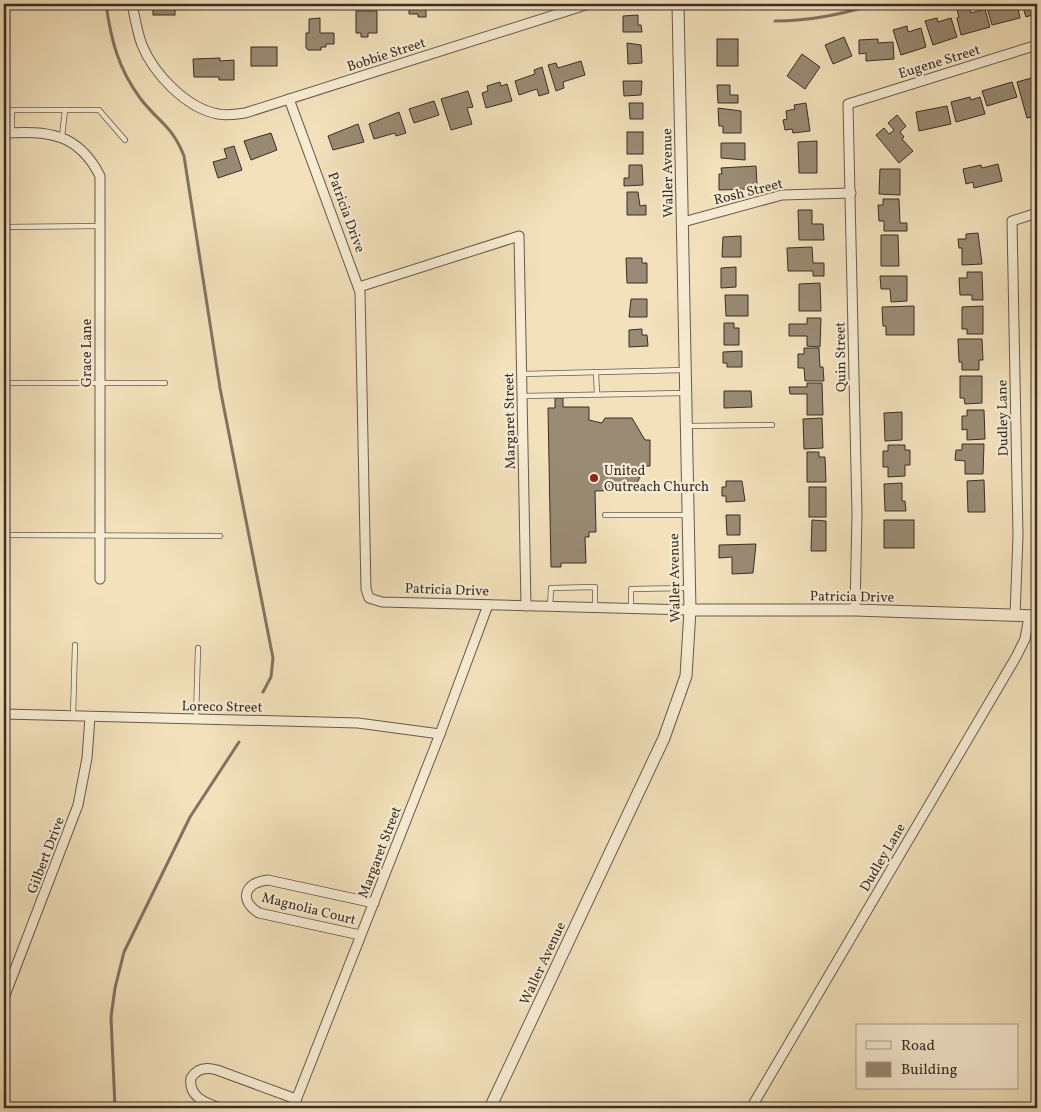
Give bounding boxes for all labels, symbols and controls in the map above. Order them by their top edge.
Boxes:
street label: Bobbie Street [345,34,428,77]
street label: Eugene Street [896,41,983,84]
street label: Waller Avenue [658,128,679,218]
street label: Patricia Drive [322,170,369,256]
street label: Rosh Street [712,175,785,210]
street label: Grace Lane [78,318,97,387]
street label: Quin Street [831,322,852,392]
street label: Margaret Street [500,372,521,470]
street label: Dudley Lane [993,379,1014,456]
place label: United Outreach Church [604,462,709,497]
marker: United Outreach Church [588,472,600,484]
street label: Waller Avenue [665,533,686,623]
street label: Patricia Drive [404,580,490,601]
street label: Patricia Drive [810,587,895,608]
street label: Loreco Street [181,697,263,718]
street label: Margaret Street [354,804,407,901]
street label: Gilbert Drive [23,814,70,897]
street label: Dudley Lane [856,820,911,896]
street label: Magnolia Court [260,889,358,930]
street label: Waller Avenue [516,919,571,1008]
legend [856,1024,1018,1090]
text: Road [901,1036,935,1057]
text: Building [901,1060,958,1081]

